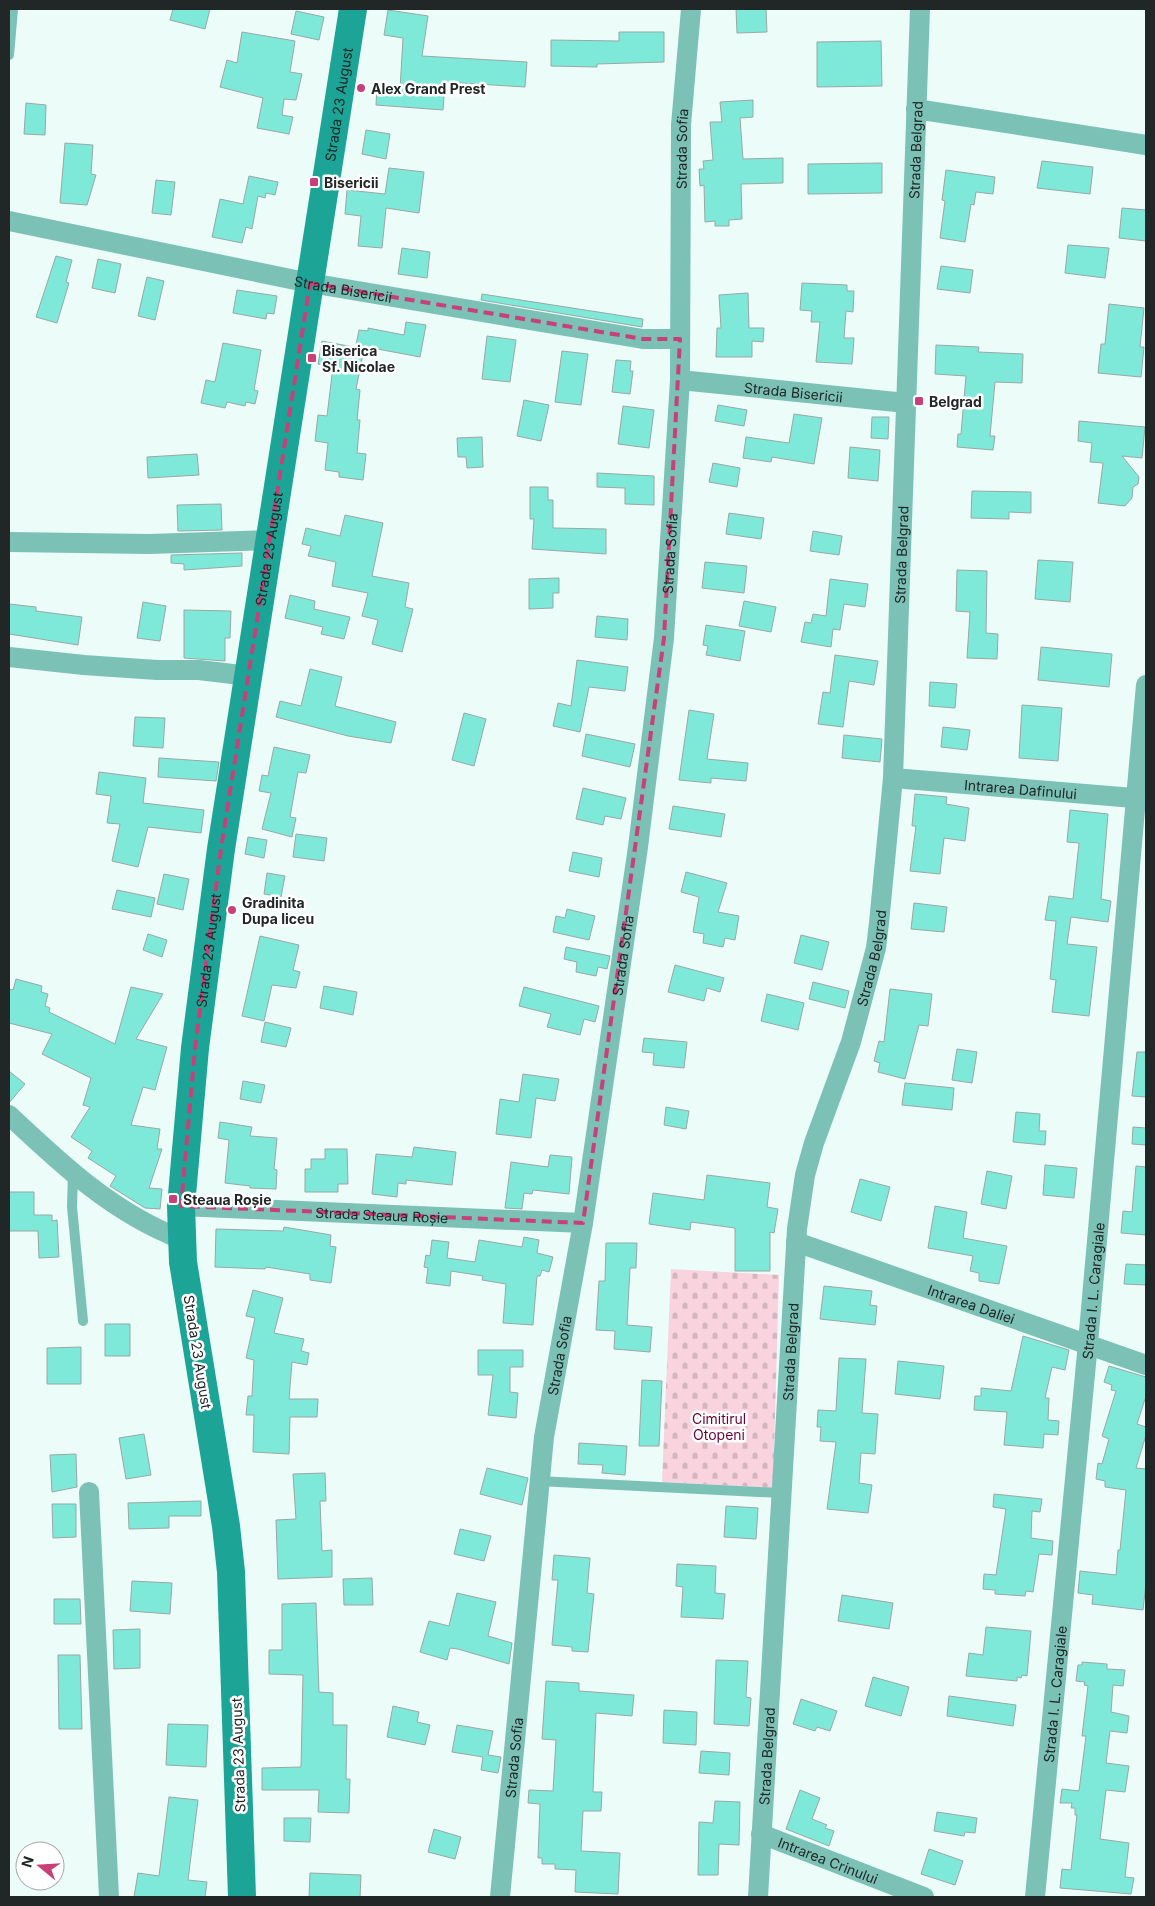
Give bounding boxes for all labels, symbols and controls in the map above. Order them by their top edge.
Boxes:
street label: Strada 23 August [321,46,355,163]
place label: Alex Grand Prest [371,80,485,97]
marker: Alex Grand Prest [355,82,367,94]
street label: Strada Belgrad [905,101,925,199]
street label: Strada Sofia [672,108,691,189]
place label: Bisericii [324,174,379,191]
marker: Bisericii [308,176,320,188]
street label: Strada Bisericii [293,271,393,305]
place label: Biserica Sf. Nicolae [322,342,395,375]
marker: Biserica Sf. Nicolae [306,352,318,364]
street label: Strada Bisericii [743,378,843,405]
place label: Belgrad [929,393,982,410]
marker: Belgrad [913,395,925,407]
street label: Strada 23 August [251,490,286,607]
street label: Strada Belgrad [891,505,911,604]
street label: Strada Sofia [658,512,680,594]
street label: Intrarea Dafinului [963,775,1078,802]
street label: Strada 23 August [192,892,224,1009]
place label: Gradinita Dupa liceu [242,894,314,927]
marker: Gradinita Dupa liceu [226,904,238,916]
street label: Strada Belgrad [852,909,889,1008]
street label: Strada Sofia [608,914,636,997]
place label: Steaua Roșie [183,1191,272,1208]
marker: Steaua Roșie [167,1193,179,1205]
street label: Strada Steaua Roșie [315,1203,449,1226]
street label: Strada I. L. Caragiale [1078,1222,1107,1360]
street label: Intrarea Daliei [926,1281,1017,1327]
street label: Strada 23 August [181,1294,215,1411]
street label: Strada Belgrad [778,1302,801,1401]
street label: Strada Sofia [543,1314,574,1397]
park label: Cimitirul Otopeni [692,1410,746,1443]
street label: Strada I. L. Caragiale [1039,1625,1069,1763]
street label: Strada 23 August [227,1697,249,1813]
street label: Strada Belgrad [755,1707,778,1806]
street label: Strada Sofia [501,1717,526,1799]
street label: Intrarea Crinului [776,1833,881,1887]
north arrow [15,1841,65,1891]
text: N [17,1854,37,1870]

